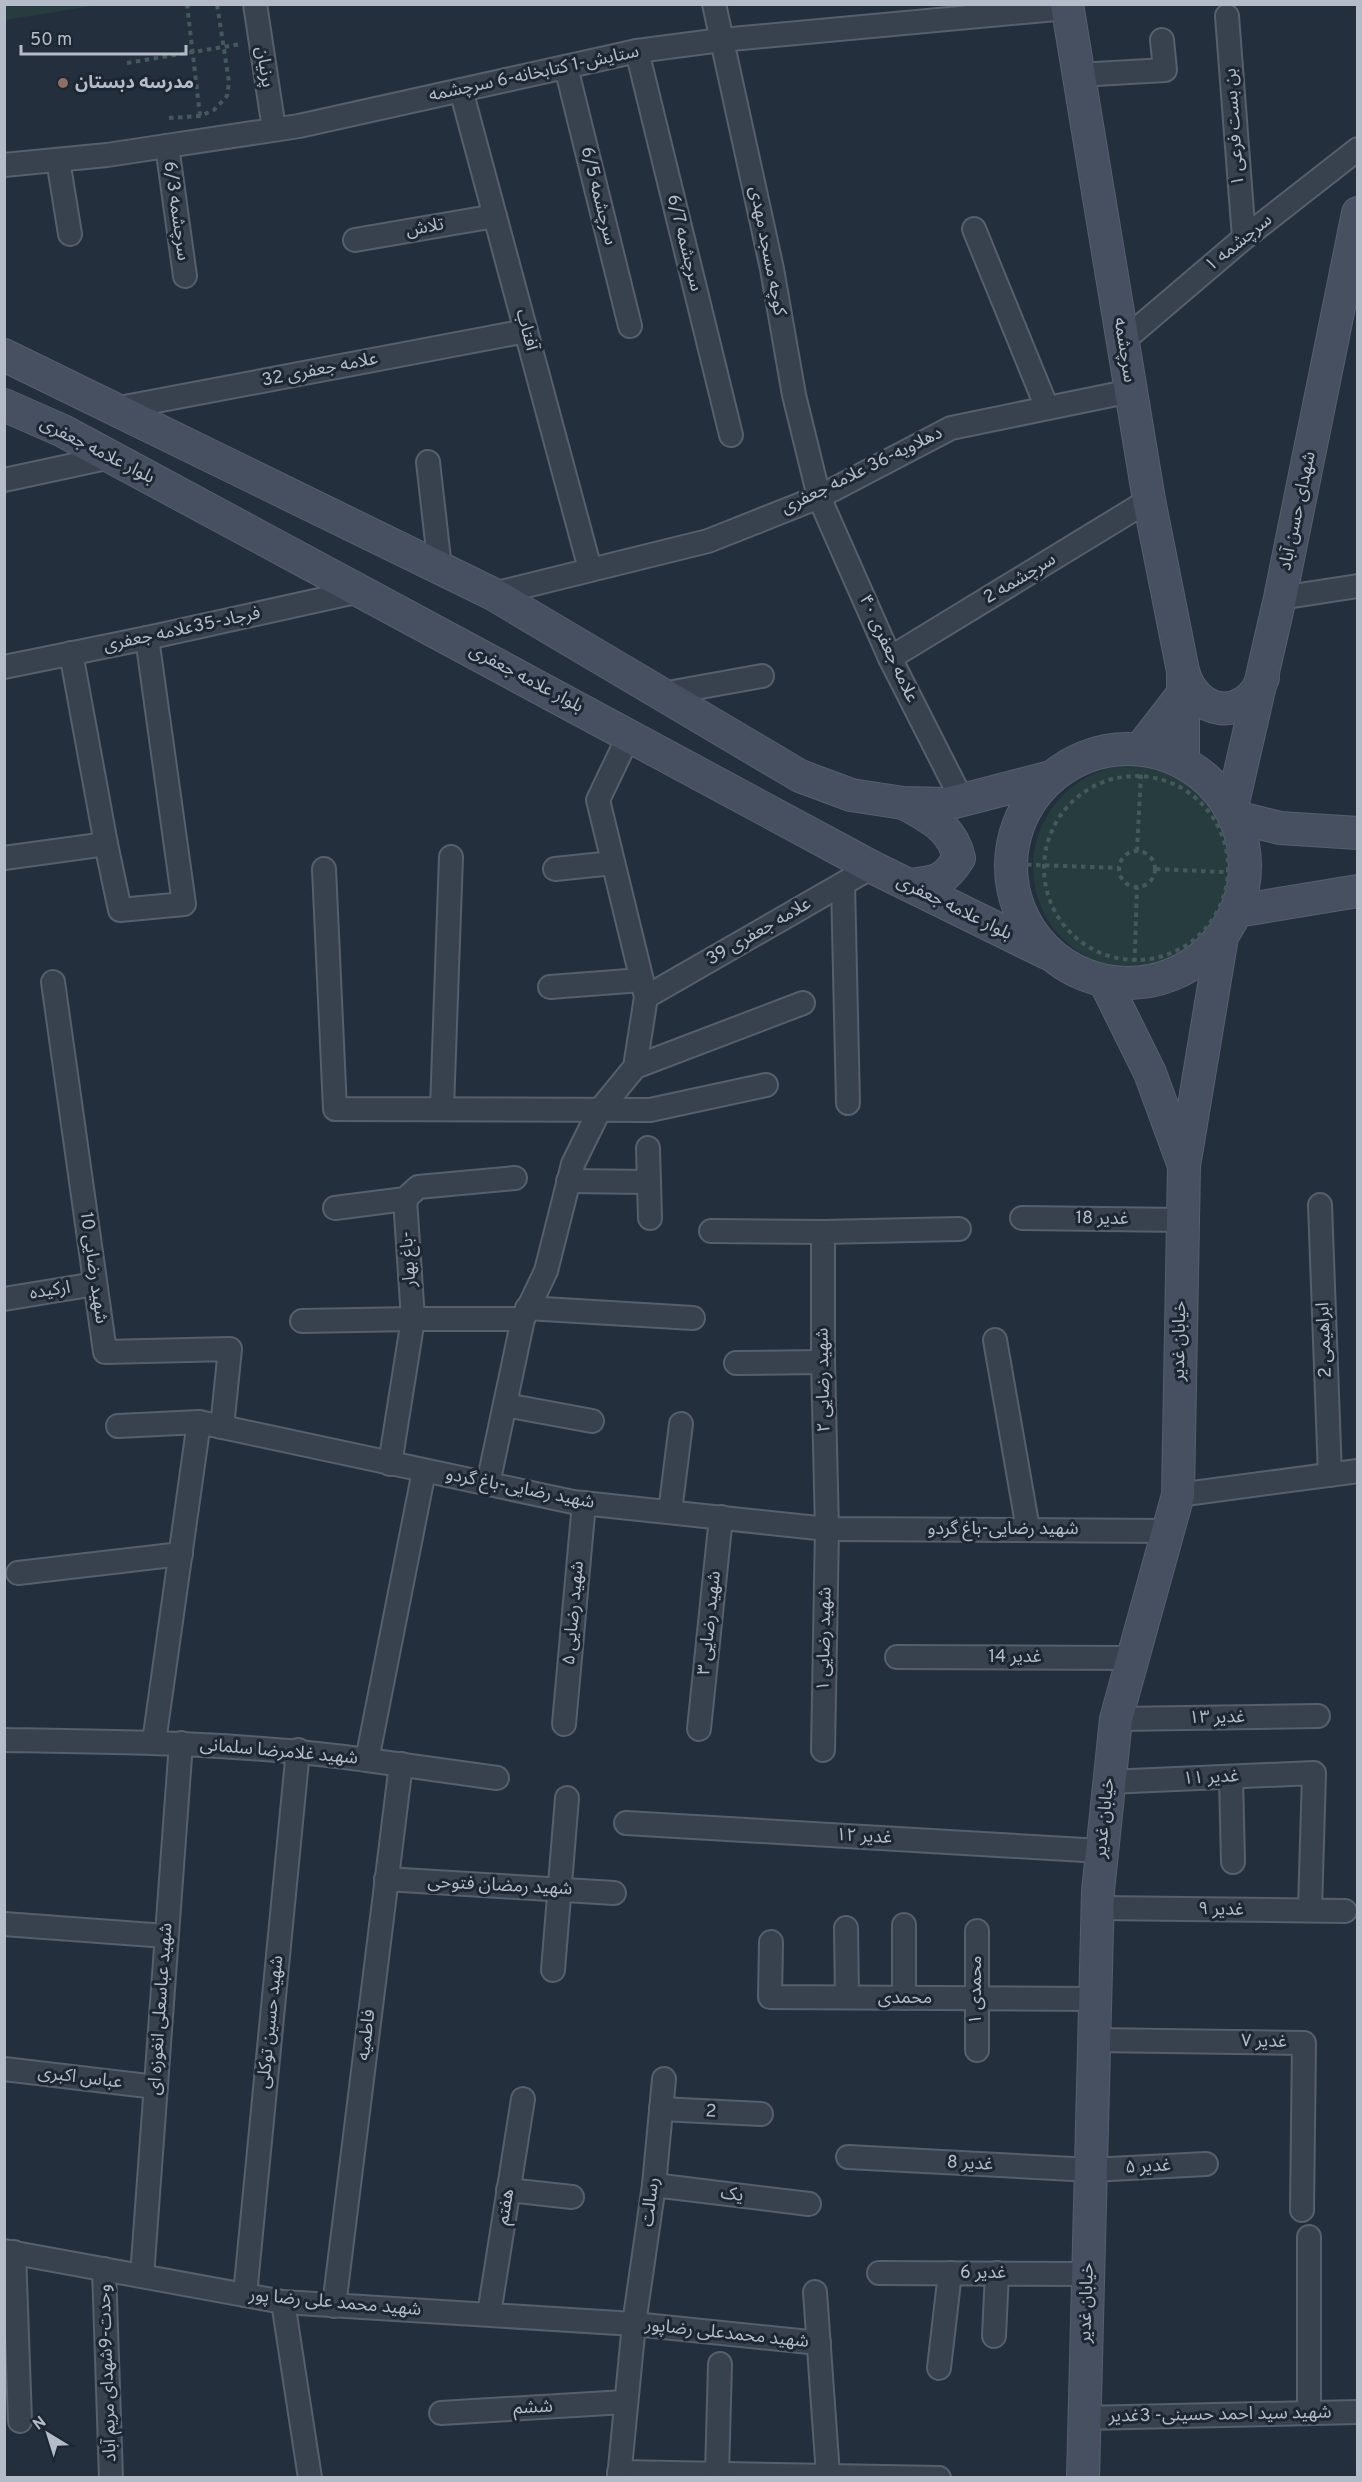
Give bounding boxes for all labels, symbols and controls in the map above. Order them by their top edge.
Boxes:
scale bar [21,18,186,56]
text: 50 m [30,29,72,52]
street label: ستایش-1 کتابخانه-6 سرچشمه [427,40,641,108]
street label: پرنیان [249,45,279,89]
street label: بن بست فرعی ۱ [1219,67,1251,187]
place label: مدرسه دبستان [75,72,194,95]
marker: مدرسه دبستان [56,76,70,90]
street label: سرچشمه 6/5 [575,144,621,248]
street label: سرچشمه 6/3 [158,160,194,262]
street label: کوچه مسجد مهدی [743,184,791,318]
street label: سرچشمه 6/7 [661,192,707,294]
street label: سرچشمه ۱ [1201,209,1277,277]
street label: تلاش [404,213,446,243]
street label: آفتاب [509,307,543,354]
street label: سرچشمه [1108,316,1140,384]
street label: علامه جعفری 32 [260,347,380,393]
street label: بلوار علامه جعفری [36,412,158,490]
street label: دهلاویه-36 علامه جعفری [777,422,947,520]
street label: شهدای حسن آباد [1274,449,1322,573]
street label: سرچشمه 2 [979,548,1061,610]
street label: علامه جعفری ۴۰ [853,591,923,707]
street label: فرجاد-35علامه جعفری [101,602,263,658]
street label: بلوار علامه جعفری [465,639,587,719]
street label: بلوار علامه جعفری [892,870,1016,946]
street label: علامه جعفری 39 [702,893,816,971]
street label: غدیر 18 [1075,1207,1129,1231]
street label: شهید رضایی 10 [74,1211,112,1325]
street label: باغ بهار- [396,1230,424,1289]
street label: ارکیده [28,1276,72,1306]
street label: خیابان غدیر [1168,1301,1192,1382]
street label: ابراهیمی 2 [1312,1302,1338,1378]
street label: شهید رضایی ۲ [812,1328,836,1432]
street label: شهید رضایی-باغ گردو [443,1463,596,1516]
street label: شهید رضایی-باغ گردو [927,1518,1079,1542]
street label: شهید رضایی ۵ [558,1560,590,1666]
street label: شهید رضایی ۳ [693,1570,727,1676]
street label: شهید رضایی ۱ [813,1587,837,1691]
street label: غدیر 14 [989,1646,1041,1669]
street label: غدیر ۱۳ [1189,1706,1245,1730]
street label: شهید غلامرضا سلمانی [199,1734,359,1770]
street label: غدیر ۱۱ [1182,1765,1240,1791]
street label: خیابان غدیر [1089,1777,1121,1860]
street label: غدیر ۱۲ [835,1824,893,1850]
street label: شهید رمضان فتوحی [427,1871,573,1901]
street label: غدیر ۹ [1198,1898,1244,1922]
street label: شهید عباسعلی انغوزه ای [143,1922,179,2096]
street label: شهید حسین توکلی [253,1954,289,2090]
street label: محمدی ۱ [965,1955,988,2025]
street label: محمدی [878,1987,932,2010]
street label: فاطمیه [352,2008,382,2062]
street label: غدیر ۷ [1241,2030,1287,2054]
street label: عباس اکبری [36,2061,124,2095]
street label: 2 [705,2100,717,2124]
street label: غدیر 8 [946,2151,994,2177]
street label: غدیر ۵ [1125,2154,1171,2180]
street label: رسالت [637,2176,665,2228]
street label: یک [719,2182,745,2208]
street label: هفتم [492,2187,520,2227]
street label: غدیر 6 [960,2262,1006,2285]
street label: خیابان غدیر [1074,2262,1100,2345]
street label: وحدت-9شهدای مریم آباد [93,2284,123,2462]
street label: شهید محمد علی رضا پور [247,2284,422,2322]
street label: شهید محمدعلی رضاپور [643,2314,810,2354]
street label: ششم [513,2395,553,2421]
street label: شهید سید احمد حسینی- 3غدیر [1107,2402,1332,2428]
north arrow [18,2404,78,2464]
text: N [29,2412,51,2435]

